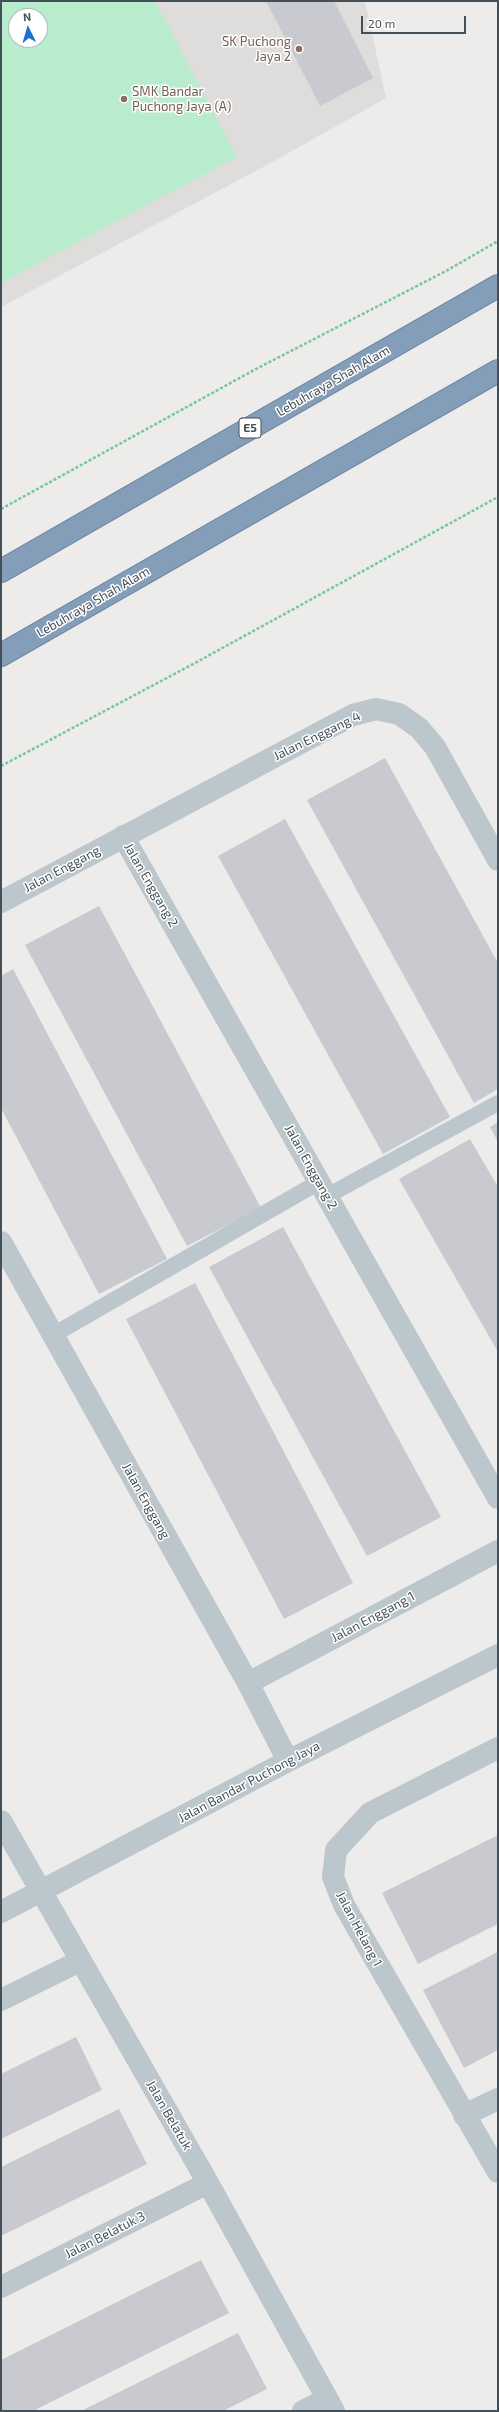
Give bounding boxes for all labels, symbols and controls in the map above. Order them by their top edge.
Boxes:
north arrow [8,8,48,48]
scale bar [363,8,468,34]
text: N [22,10,32,23]
text: 20 m [368,16,395,30]
place label: SK Puchong Jaya 2 [222,34,291,65]
marker: SK Puchong Jaya 2 [294,44,304,54]
place label: SMK Bandar Puchong Jaya (A) [132,84,231,115]
marker: SMK Bandar Puchong Jaya (A) [119,94,129,104]
street label: Lebuhraya Shah Alam [274,342,392,420]
road number: E5 [239,418,261,438]
street label: Lebuhraya Shah Alam [34,563,152,641]
street label: Jalan Enggang 4 [271,708,363,764]
street label: Jalan Enggang 2 [121,840,181,930]
street label: Jalan Enggang [21,842,103,896]
street label: Jalan Enggang 2 [281,1122,341,1212]
street label: Jalan Enggang [119,1460,173,1542]
street label: Jalan Enggang 1 [329,1588,417,1646]
street label: Jalan Bandar Puchong Jaya [176,1738,322,1826]
street label: Jalan Helang 1 [333,1889,385,1969]
street label: Jalan Belatuk [143,2077,195,2153]
street label: Jalan Belatuk 3 [62,2208,148,2262]

